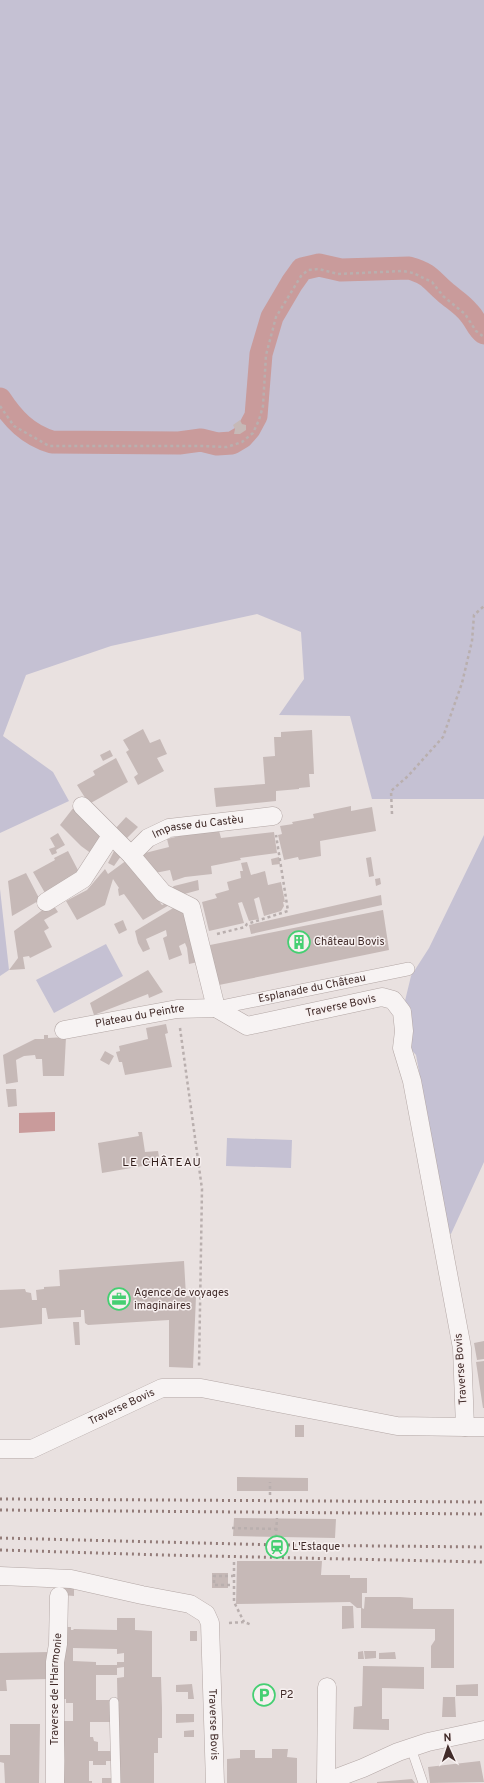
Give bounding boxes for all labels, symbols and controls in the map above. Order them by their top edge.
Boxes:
street label: Impasse du Castèu [150,812,244,842]
building icon: Château Bovis [286,929,312,955]
place label: Château Bovis [314,935,385,949]
street label: Esplanade du Château [257,971,367,1006]
street label: Traverse Bovis [305,992,377,1020]
street label: Plateau du Peintre [94,1002,184,1031]
district label: LE CHÂTEAU [122,1155,202,1171]
office icon: Agence de voyages imaginaires [106,1286,132,1312]
place label: Agence de voyages imaginaires [134,1286,229,1313]
street label: Traverse Bovis [452,1333,470,1405]
street label: Traverse Bovis [86,1385,157,1429]
station icon: L'Estaque [264,1534,290,1560]
place label: L'Estaque [292,1540,340,1554]
street label: Traverse de l'Harmonie [48,1633,65,1745]
parking icon: P2 [251,1682,277,1708]
place label: P2 [280,1688,294,1702]
street label: Traverse Bovis [205,1689,221,1761]
north arrow [428,1727,468,1767]
text: N [443,1731,452,1745]

